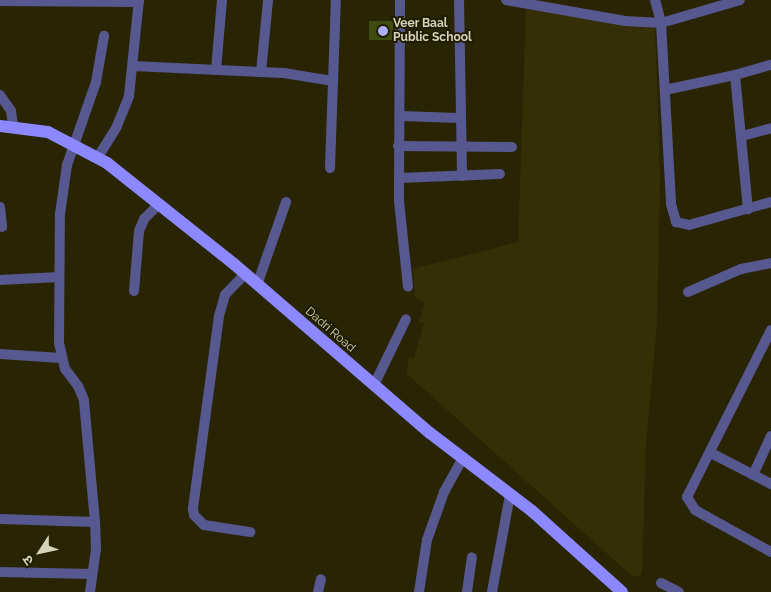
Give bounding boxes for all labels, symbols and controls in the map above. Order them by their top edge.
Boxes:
place label: Veer Baal Public School [393,17,472,45]
marker: Veer Baal Public School [377,25,389,37]
street label: Dadri Road [302,304,358,356]
north arrow [15,527,65,577]
text: उ [19,553,37,569]

